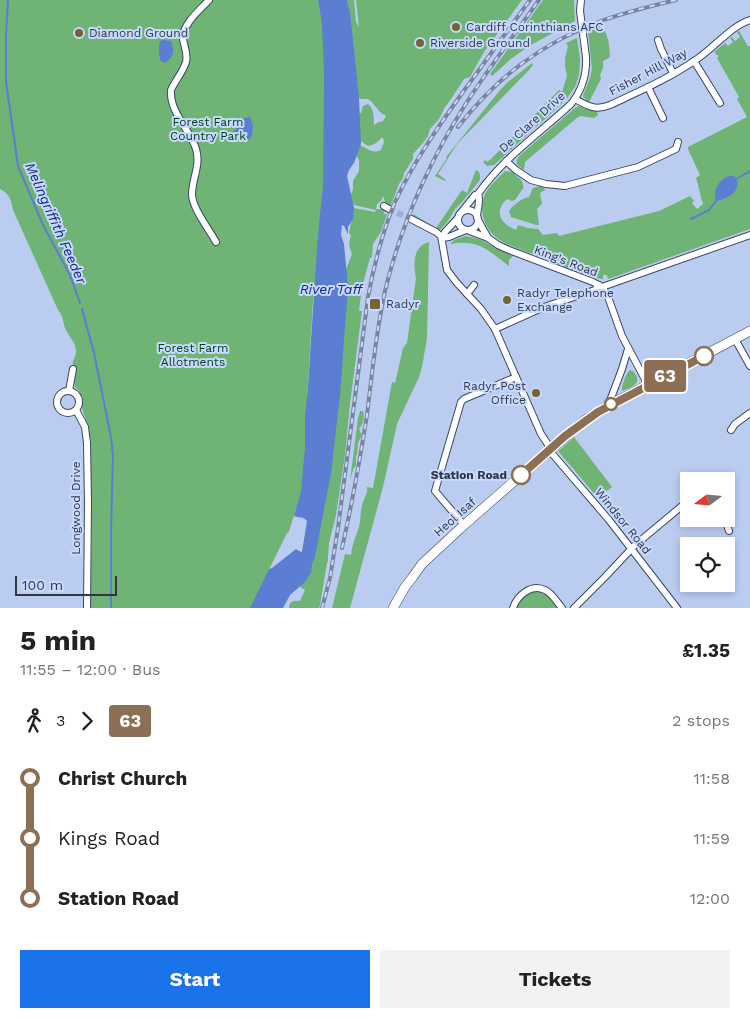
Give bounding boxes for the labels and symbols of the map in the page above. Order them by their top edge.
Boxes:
place label: Cardiff Corinthians AFC [466,20,604,34]
marker: Cardiff Corinthians AFC [450,21,462,33]
place label: Diamond Ground [89,26,188,40]
marker: Diamond Ground [73,27,85,39]
place label: Riverside Ground [430,36,530,50]
marker: Riverside Ground [414,37,426,49]
street label: Fisher Hill Way [607,45,690,98]
street label: De Clare Drive [496,89,568,155]
park label: Forest Farm Country Park [170,115,246,143]
water label: Melingriffith Feeder [22,160,90,287]
street label: King's Road [532,242,600,280]
water label: River Taff [300,281,363,297]
place label: Radyr Telephone Exchange [517,286,614,314]
marker: Radyr Telephone Exchange [501,294,513,306]
marker: Radyr [368,297,382,311]
place label: Radyr [386,297,419,311]
park label: Forest Farm Allotments [158,341,228,369]
unlabelled marker [694,346,714,366]
line badge: 63 [642,360,688,392]
place label: Radyr Post Office [463,379,526,407]
marker: Radyr Post Office [530,387,542,399]
unlabelled marker [604,397,618,411]
street label: Longwood Drive [69,461,83,555]
marker: Station Road [511,465,531,485]
place label: Station Road [431,468,507,482]
north arrow [680,472,735,528]
street label: Windsor Road [592,485,654,557]
street label: Heol Isaf [431,494,479,539]
scale bar [15,573,118,596]

